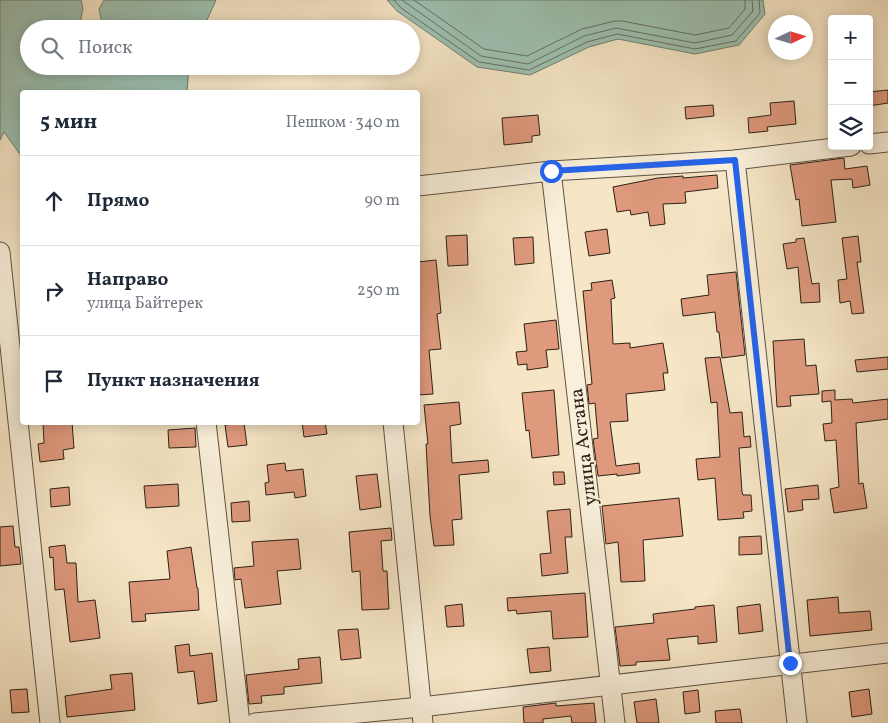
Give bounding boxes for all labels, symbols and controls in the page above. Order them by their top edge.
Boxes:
north arrow [768,15,813,60]
map controls [828,15,873,150]
button: + [828,15,873,60]
search box [20,20,420,75]
icon: search [38,34,66,62]
text: Поиск [78,35,132,61]
button: − [828,60,873,105]
button: layers [828,105,873,150]
text: 5 мин [40,108,97,137]
text: Пешком · 340 m [286,112,400,134]
route start [540,160,563,183]
icon: ahead [40,187,68,215]
text: Прямо [87,188,149,214]
text: 90 m [364,190,400,212]
text: Направо [87,267,169,293]
icon: right [40,277,68,305]
text: 250 m [357,280,400,302]
text: улица Байтерек [87,293,203,315]
icon: arrive [40,367,68,395]
text: Пункт назначения [87,368,260,394]
street label: улица Астана [564,387,604,507]
route end [779,652,802,675]

